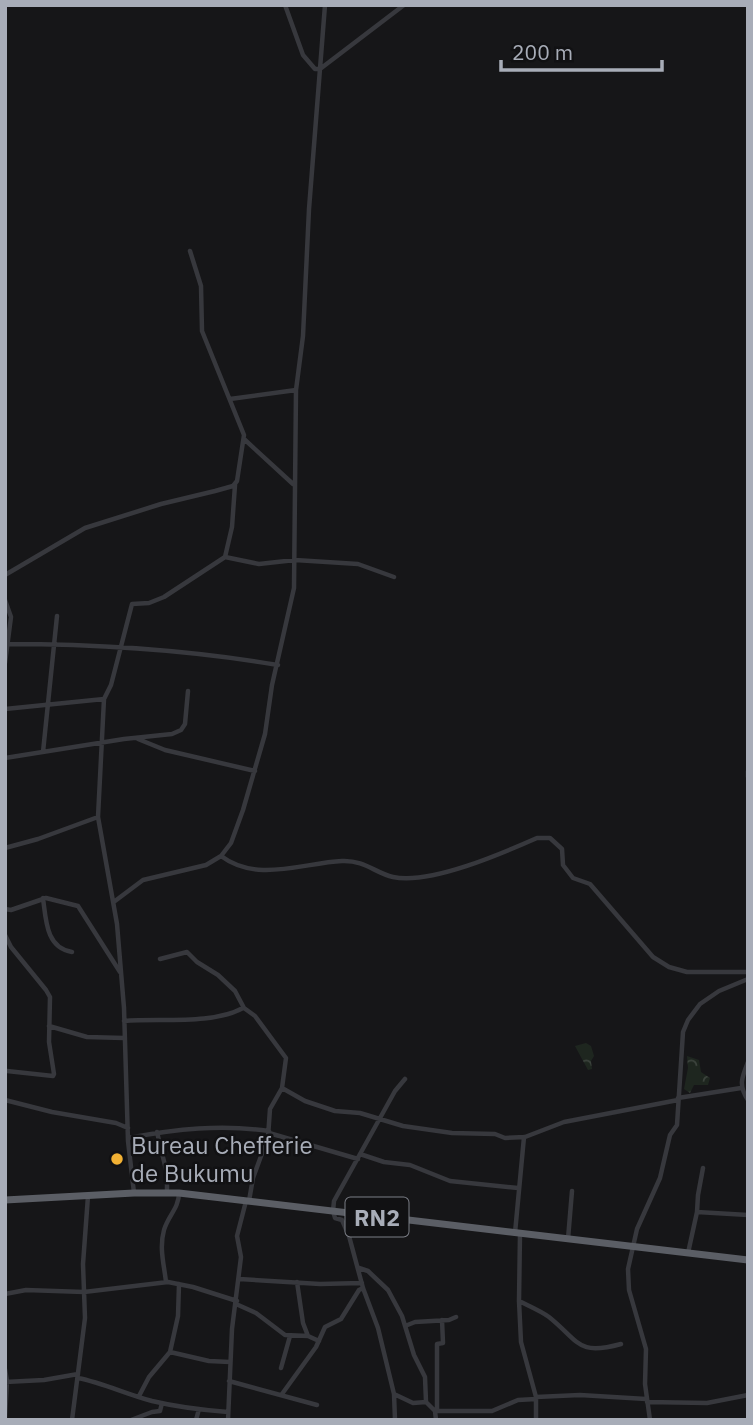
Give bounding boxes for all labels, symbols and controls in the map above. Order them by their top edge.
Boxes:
scale bar [501,28,662,72]
text: 200 m [512,38,573,66]
place label: Bureau Chefferie de Bukumu [131,1129,313,1189]
marker: Bureau Chefferie de Bukumu [109,1151,125,1167]
road number: RN2 [346,1198,408,1236]

